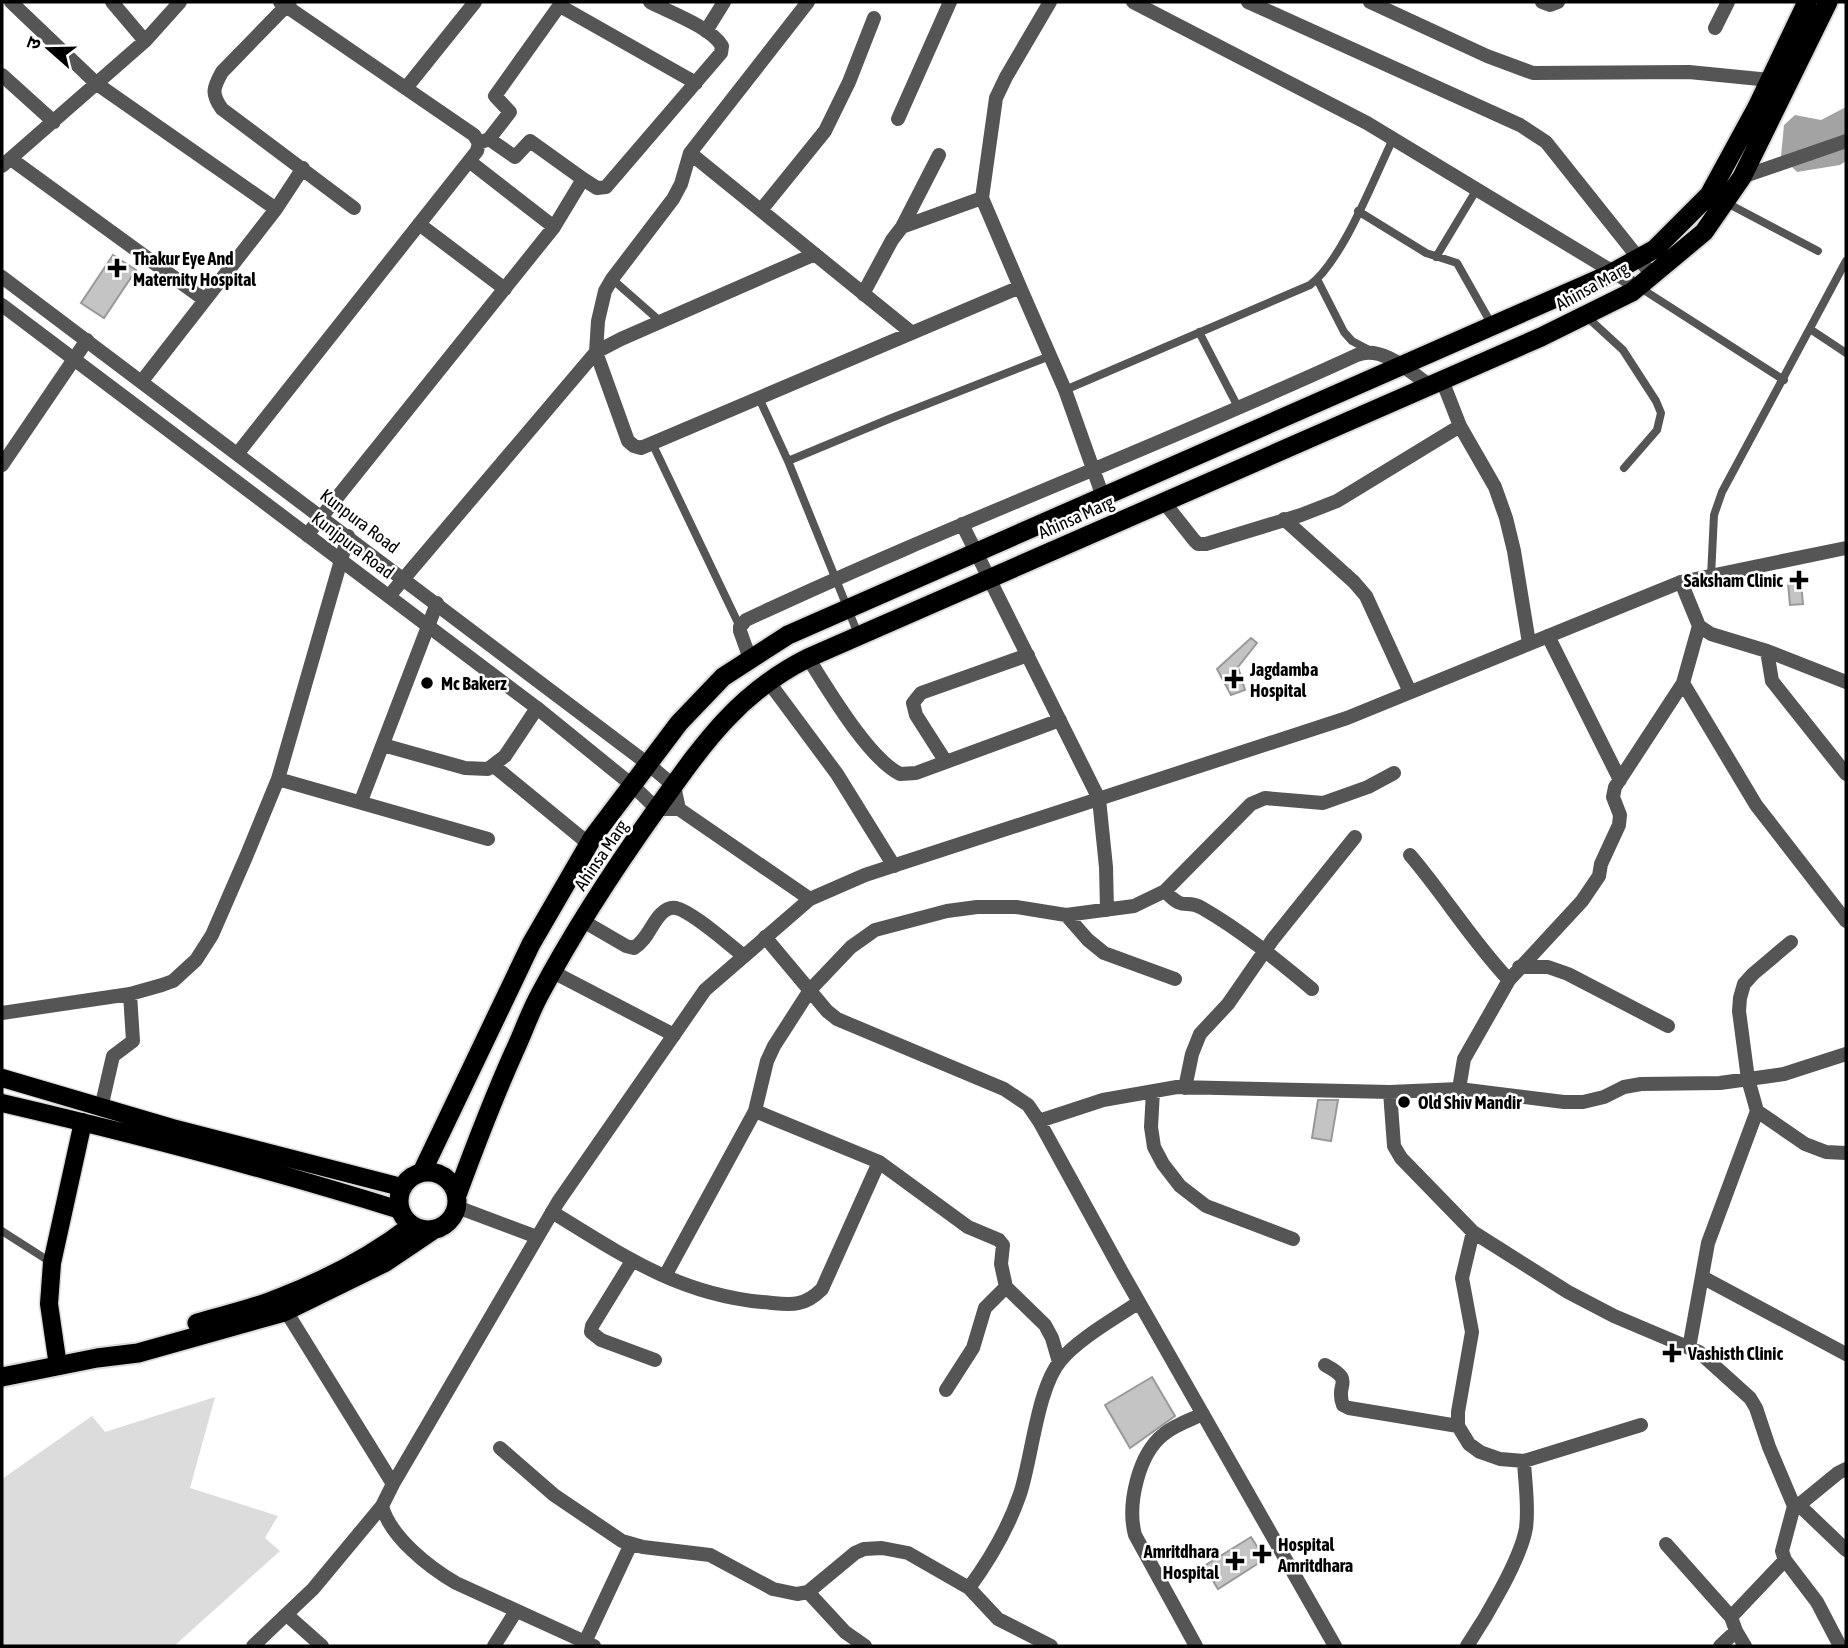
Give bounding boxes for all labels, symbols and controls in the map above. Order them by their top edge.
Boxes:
north arrow [14,14,84,84]
text: उ [21,33,46,52]
place label: Thakur Eye And Maternity Hospital [133,248,256,290]
street label: Ahinsa Marg [1552,257,1633,315]
marker: Thakur Eye And Maternity Hospital [107,258,127,278]
street label: Kunpura Road [316,484,404,558]
street label: Ahinsa Marg [1035,491,1117,543]
street label: Kunjpura Road [308,507,398,583]
place label: Saksham Clinic [1684,570,1783,591]
marker: Saksham Clinic [1789,570,1809,590]
place label: Jagdamba Hospital [1249,659,1318,701]
marker: Jagdamba Hospital [1224,669,1244,689]
place label: Mc Bakerz [441,673,507,694]
marker: Mc Bakerz [419,675,435,691]
street label: Ahinsa Marg [570,816,632,894]
place label: Old Shiv Mandir [1418,1092,1522,1113]
marker: Old Shiv Mandir [1396,1094,1412,1110]
marker: Vashisth Clinic [1662,1343,1682,1363]
place label: Vashisth Clinic [1687,1343,1783,1364]
place label: Hospital Amritdhara [1277,1534,1353,1576]
place label: Amritdhara Hospital [1143,1541,1219,1583]
marker: Hospital Amritdhara [1252,1544,1272,1564]
marker: Amritdhara Hospital [1225,1551,1245,1571]

